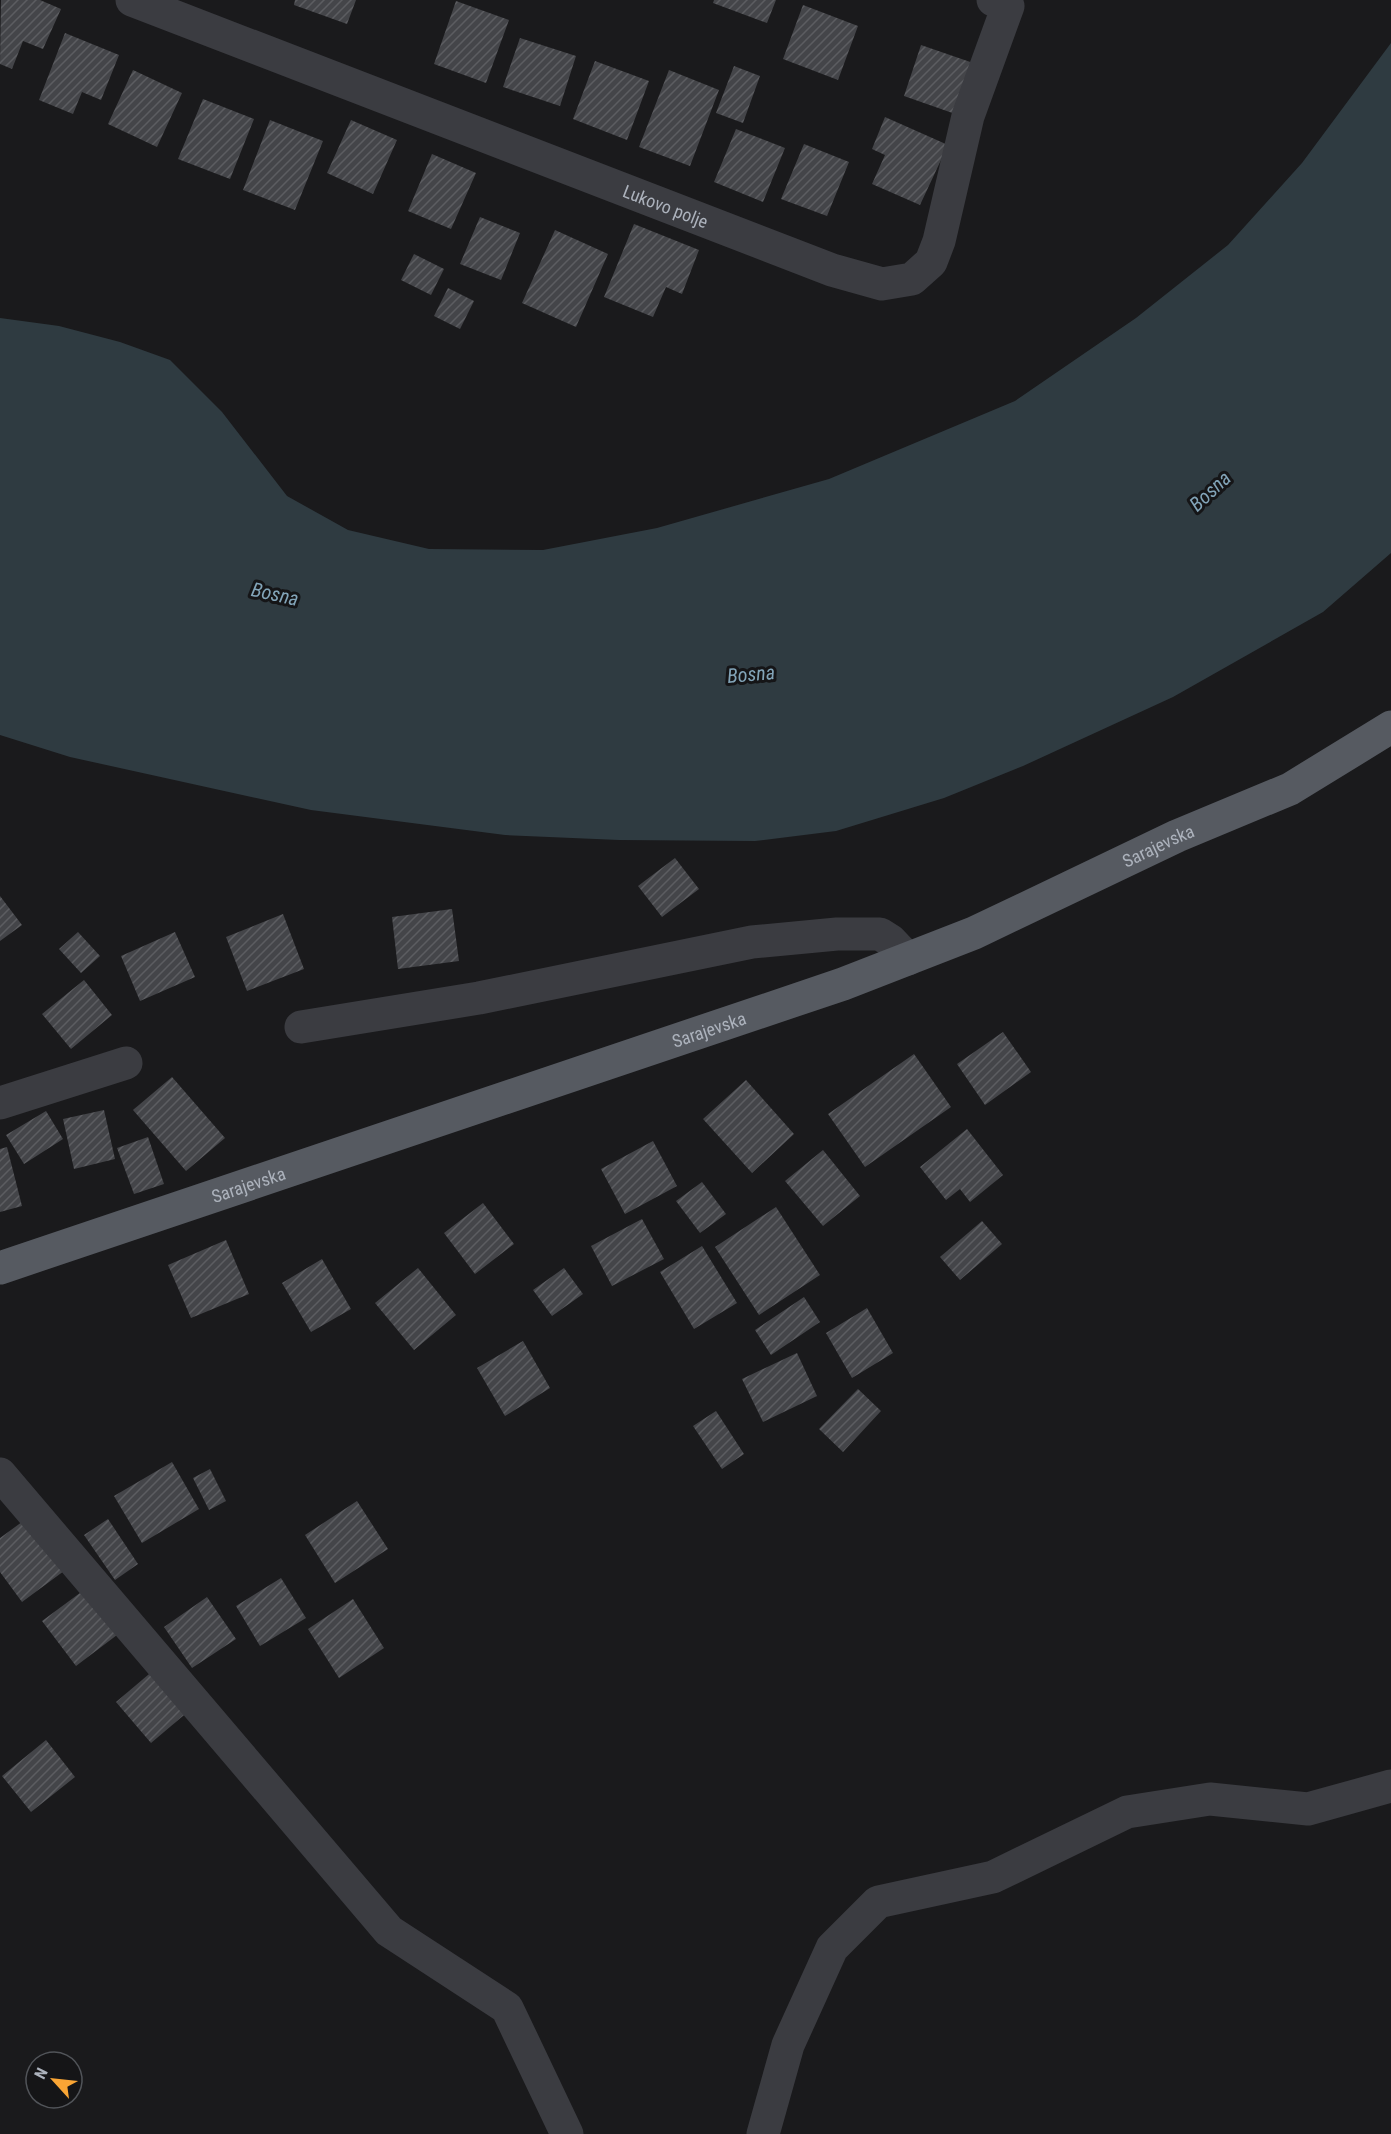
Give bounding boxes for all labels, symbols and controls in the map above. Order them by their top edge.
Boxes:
street label: Lukovo polje [620,180,711,232]
water label: Bosna [1184,466,1236,516]
water label: Bosna [249,577,301,611]
water label: Bosna [726,660,776,688]
street label: Sarajevska [1119,820,1197,871]
street label: Sarajevska [669,1007,749,1051]
street label: Sarajevska [209,1162,288,1207]
north arrow [24,2050,84,2110]
text: N [30,2065,52,2082]

